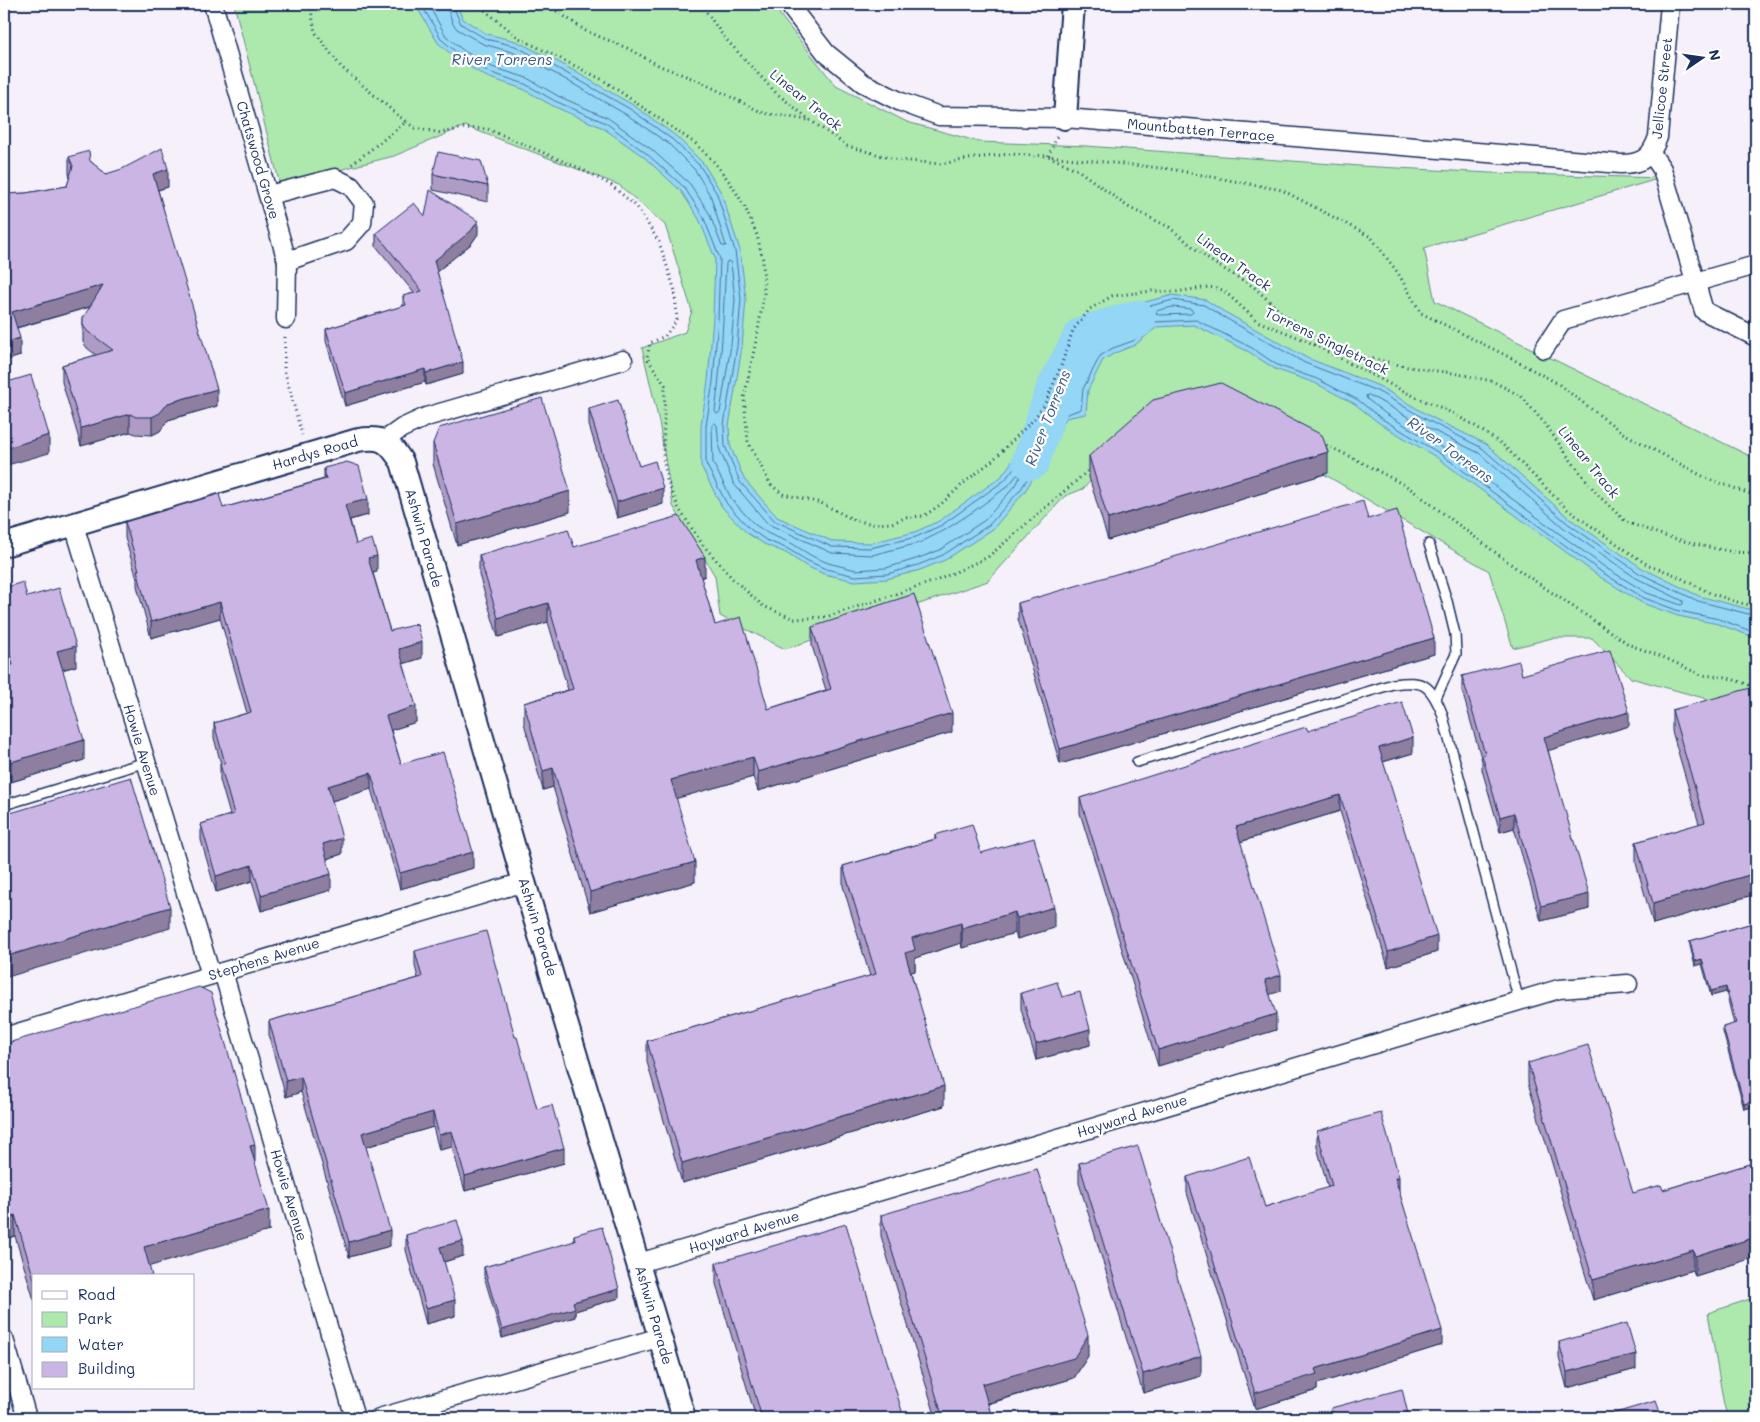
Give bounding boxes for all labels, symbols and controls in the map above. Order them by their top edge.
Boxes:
north arrow [1678,32,1728,82]
street label: Jellicoe Street [1647,36,1676,140]
text: N [1705,48,1726,62]
water label: River Torrens [452,49,552,69]
street label: Linear Track [766,65,846,135]
street label: Chatswood Grove [233,99,284,221]
street label: Mountbatten Terrace [1126,114,1276,145]
street label: Linear Track [1193,228,1275,295]
street label: Torrens Singletrack [1262,302,1392,379]
water label: River Torrens [1020,367,1074,468]
water label: River Torrens [1404,411,1497,487]
street label: Linear Track [1554,422,1624,502]
street label: Hardys Road [270,431,360,474]
street label: Ashwin Parade [401,486,448,590]
street label: Howie Avenue [120,702,165,798]
street label: Ashwin Parade [514,875,563,979]
street label: Stephens Avenue [206,933,322,984]
street label: Hayward Avenue [1074,1090,1189,1141]
street label: Howie Avenue [267,1147,312,1243]
street label: Hayward Avenue [686,1206,801,1257]
street label: Ashwin Parade [631,1263,678,1367]
legend [32,1274,195,1390]
text: Road [78,1284,115,1304]
text: Park [78,1308,112,1328]
text: Water [78,1334,124,1354]
text: Building [78,1358,135,1378]

